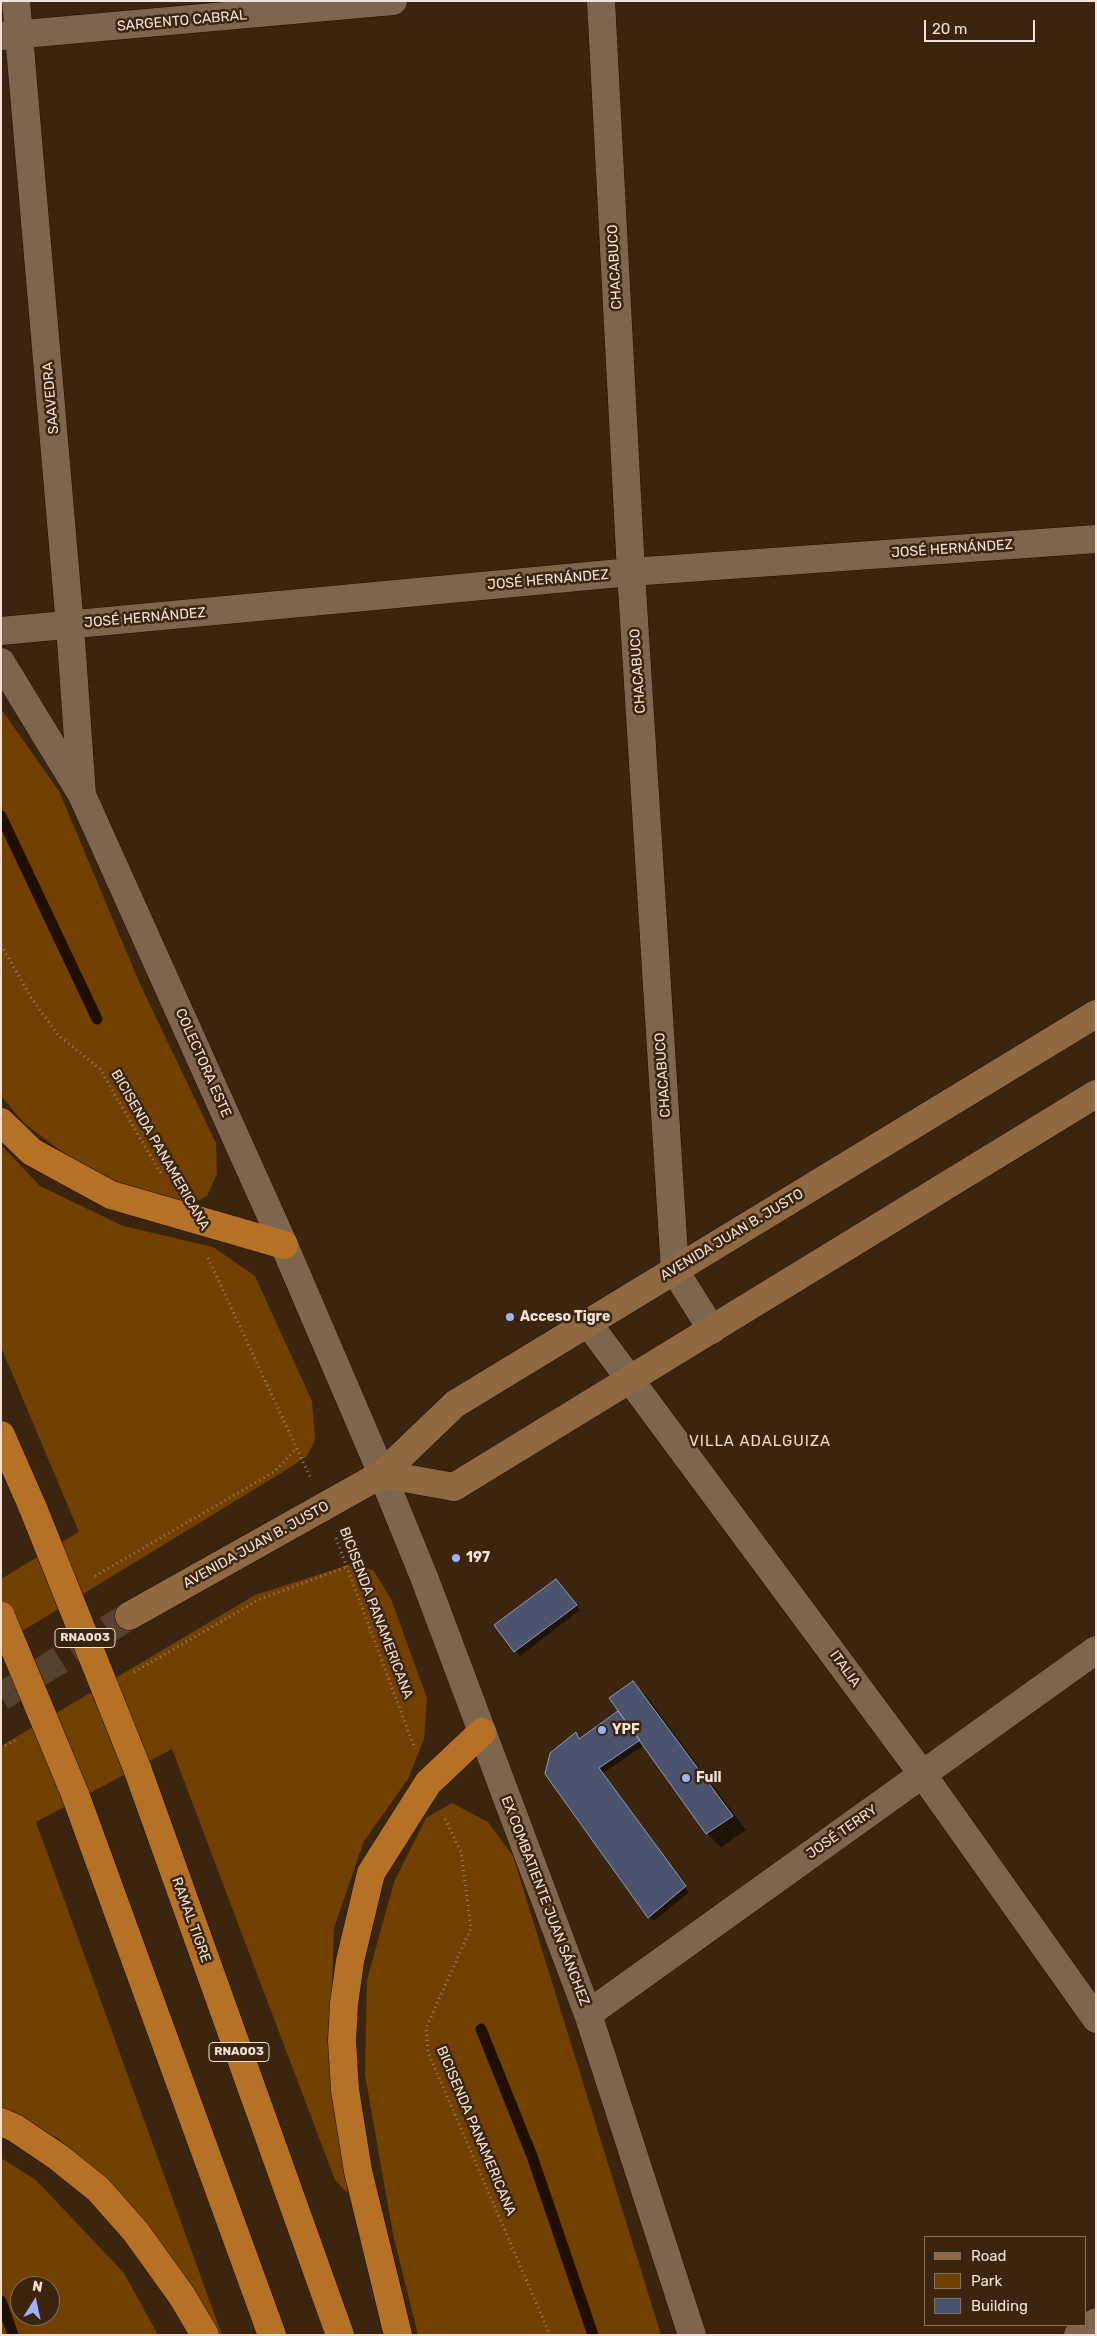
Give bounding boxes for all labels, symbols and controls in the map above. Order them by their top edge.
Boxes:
street label: SARGENTO CABRAL [116,7,248,35]
scale bar [927,10,1038,42]
text: 20 m [932,20,967,38]
street label: CHACABUCO [604,224,626,310]
street label: SAAVEDRA [39,361,63,435]
street label: JOSÉ HERNÁNDEZ [891,536,1013,562]
street label: JOSÉ HERNÁNDEZ [487,566,609,594]
street label: JOSÉ HERNÁNDEZ [84,604,206,632]
street label: CHACABUCO [627,628,649,714]
street label: COLECTORA ESTE [171,1006,235,1120]
street label: CHACABUCO [652,1032,674,1118]
street label: BICISENDA PANAMERICANA [107,1067,213,1233]
street label: AVENIDA JUAN B. JUSTO [657,1186,807,1284]
place label: Acceso Tigre [520,1309,610,1325]
marker: Acceso Tigre [504,1311,516,1323]
district label: VILLA ADALGUIZA [687,1433,833,1451]
street label: AVENIDA JUAN B. JUSTO [180,1498,332,1592]
street label: BICISENDA PANAMERICANA [335,1525,417,1701]
place label: 197 [466,1550,490,1566]
marker: 197 [450,1552,462,1564]
road number: RNA003 [55,1629,115,1648]
street label: ITALIA [826,1647,864,1691]
place label: YPF [612,1722,640,1738]
marker: YPF [596,1724,608,1736]
place label: Full [696,1770,722,1786]
marker: Full [680,1772,692,1784]
street label: EX COMBATIENTE JUAN SÁNCHEZ [497,1794,593,2008]
street label: JOSÉ TERRY [803,1801,881,1863]
street label: RAMAL TIGRE [168,1875,214,1965]
road number: RNA003 [209,2042,269,2062]
street label: BICISENDA PANAMERICANA [433,2044,519,2218]
legend [924,2236,1087,2326]
text: Road [971,2247,1007,2265]
text: Park [971,2272,1002,2290]
north arrow [10,2276,60,2326]
text: N [31,2277,44,2296]
text: Building [971,2297,1028,2315]

